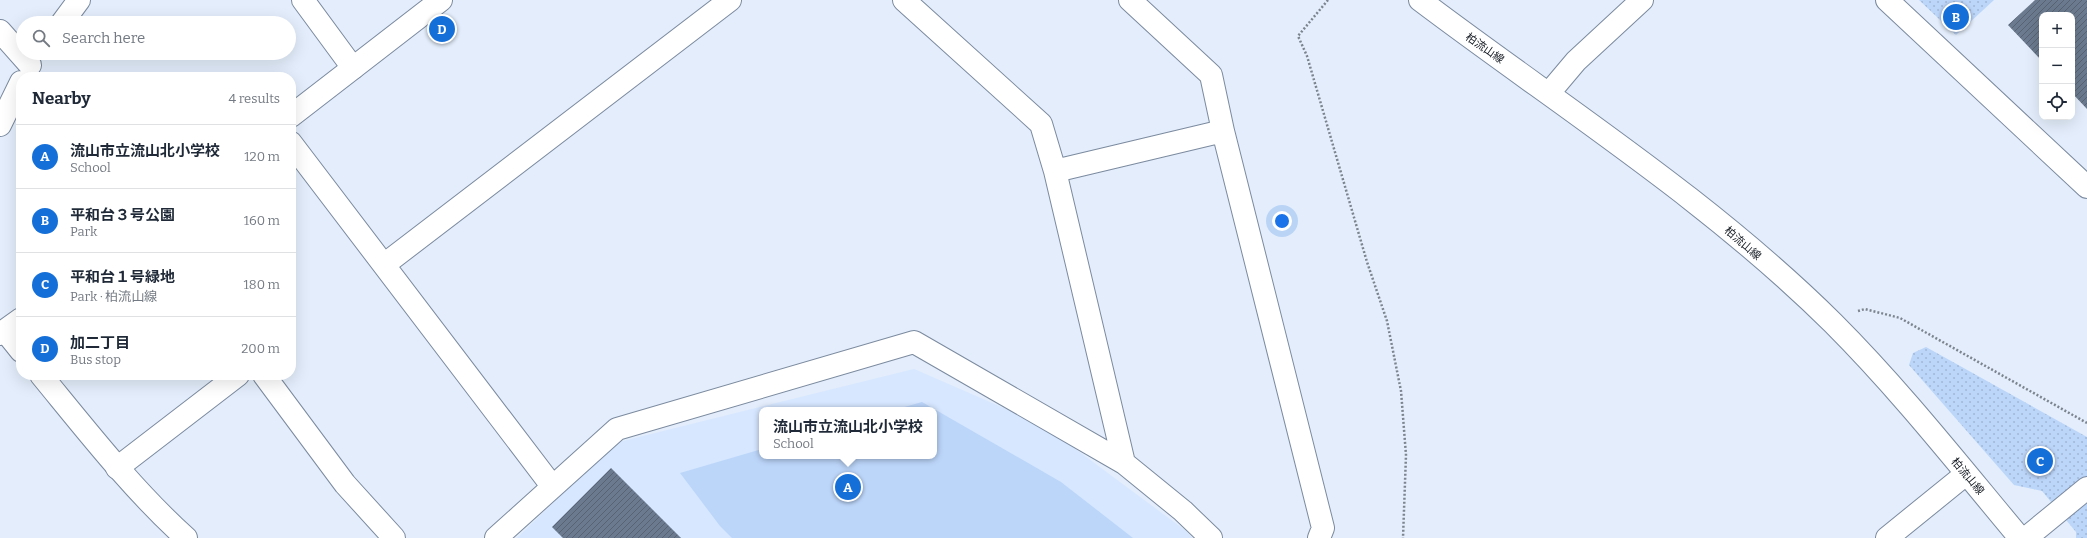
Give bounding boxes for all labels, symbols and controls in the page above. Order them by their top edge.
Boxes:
pin: B [1943,2,1969,32]
map controls [2039,12,2075,120]
button: + [2039,12,2075,48]
pin: D [429,14,455,44]
search box [16,16,296,60]
icon: search [30,27,52,49]
text: Search here [62,29,145,47]
street label: 柏流山線 [1463,30,1506,66]
button: − [2039,48,2075,84]
button: locate [2039,84,2075,120]
text: Nearby [32,88,91,109]
text: 4 results [228,91,280,106]
text: 流山市立流山北小学校 [70,142,220,160]
text: A [40,149,50,164]
text: 120 m [244,149,280,164]
text: School [70,160,111,175]
text: 平和台３号公園 [70,206,175,224]
your location [1272,211,1292,231]
text: B [41,213,49,228]
text: 160 m [244,213,280,228]
text: Park [70,224,97,239]
street label: 柏流山線 [1722,224,1764,263]
text: 平和台１号緑地 [70,268,175,286]
text: C [41,277,49,292]
text: 180 m [244,277,280,292]
text: Park · 柏流山線 [70,289,157,304]
text: 加二丁目 [70,334,130,352]
text: D [40,341,50,356]
text: 200 m [241,341,280,356]
text: Bus stop [70,352,121,367]
popup [759,407,937,459]
text: 流山市立流山北小学校 [773,418,923,436]
text: School [773,436,814,451]
pin: C [2027,446,2053,476]
street label: 柏流山線 [1948,455,1987,497]
pin: A [835,472,861,502]

